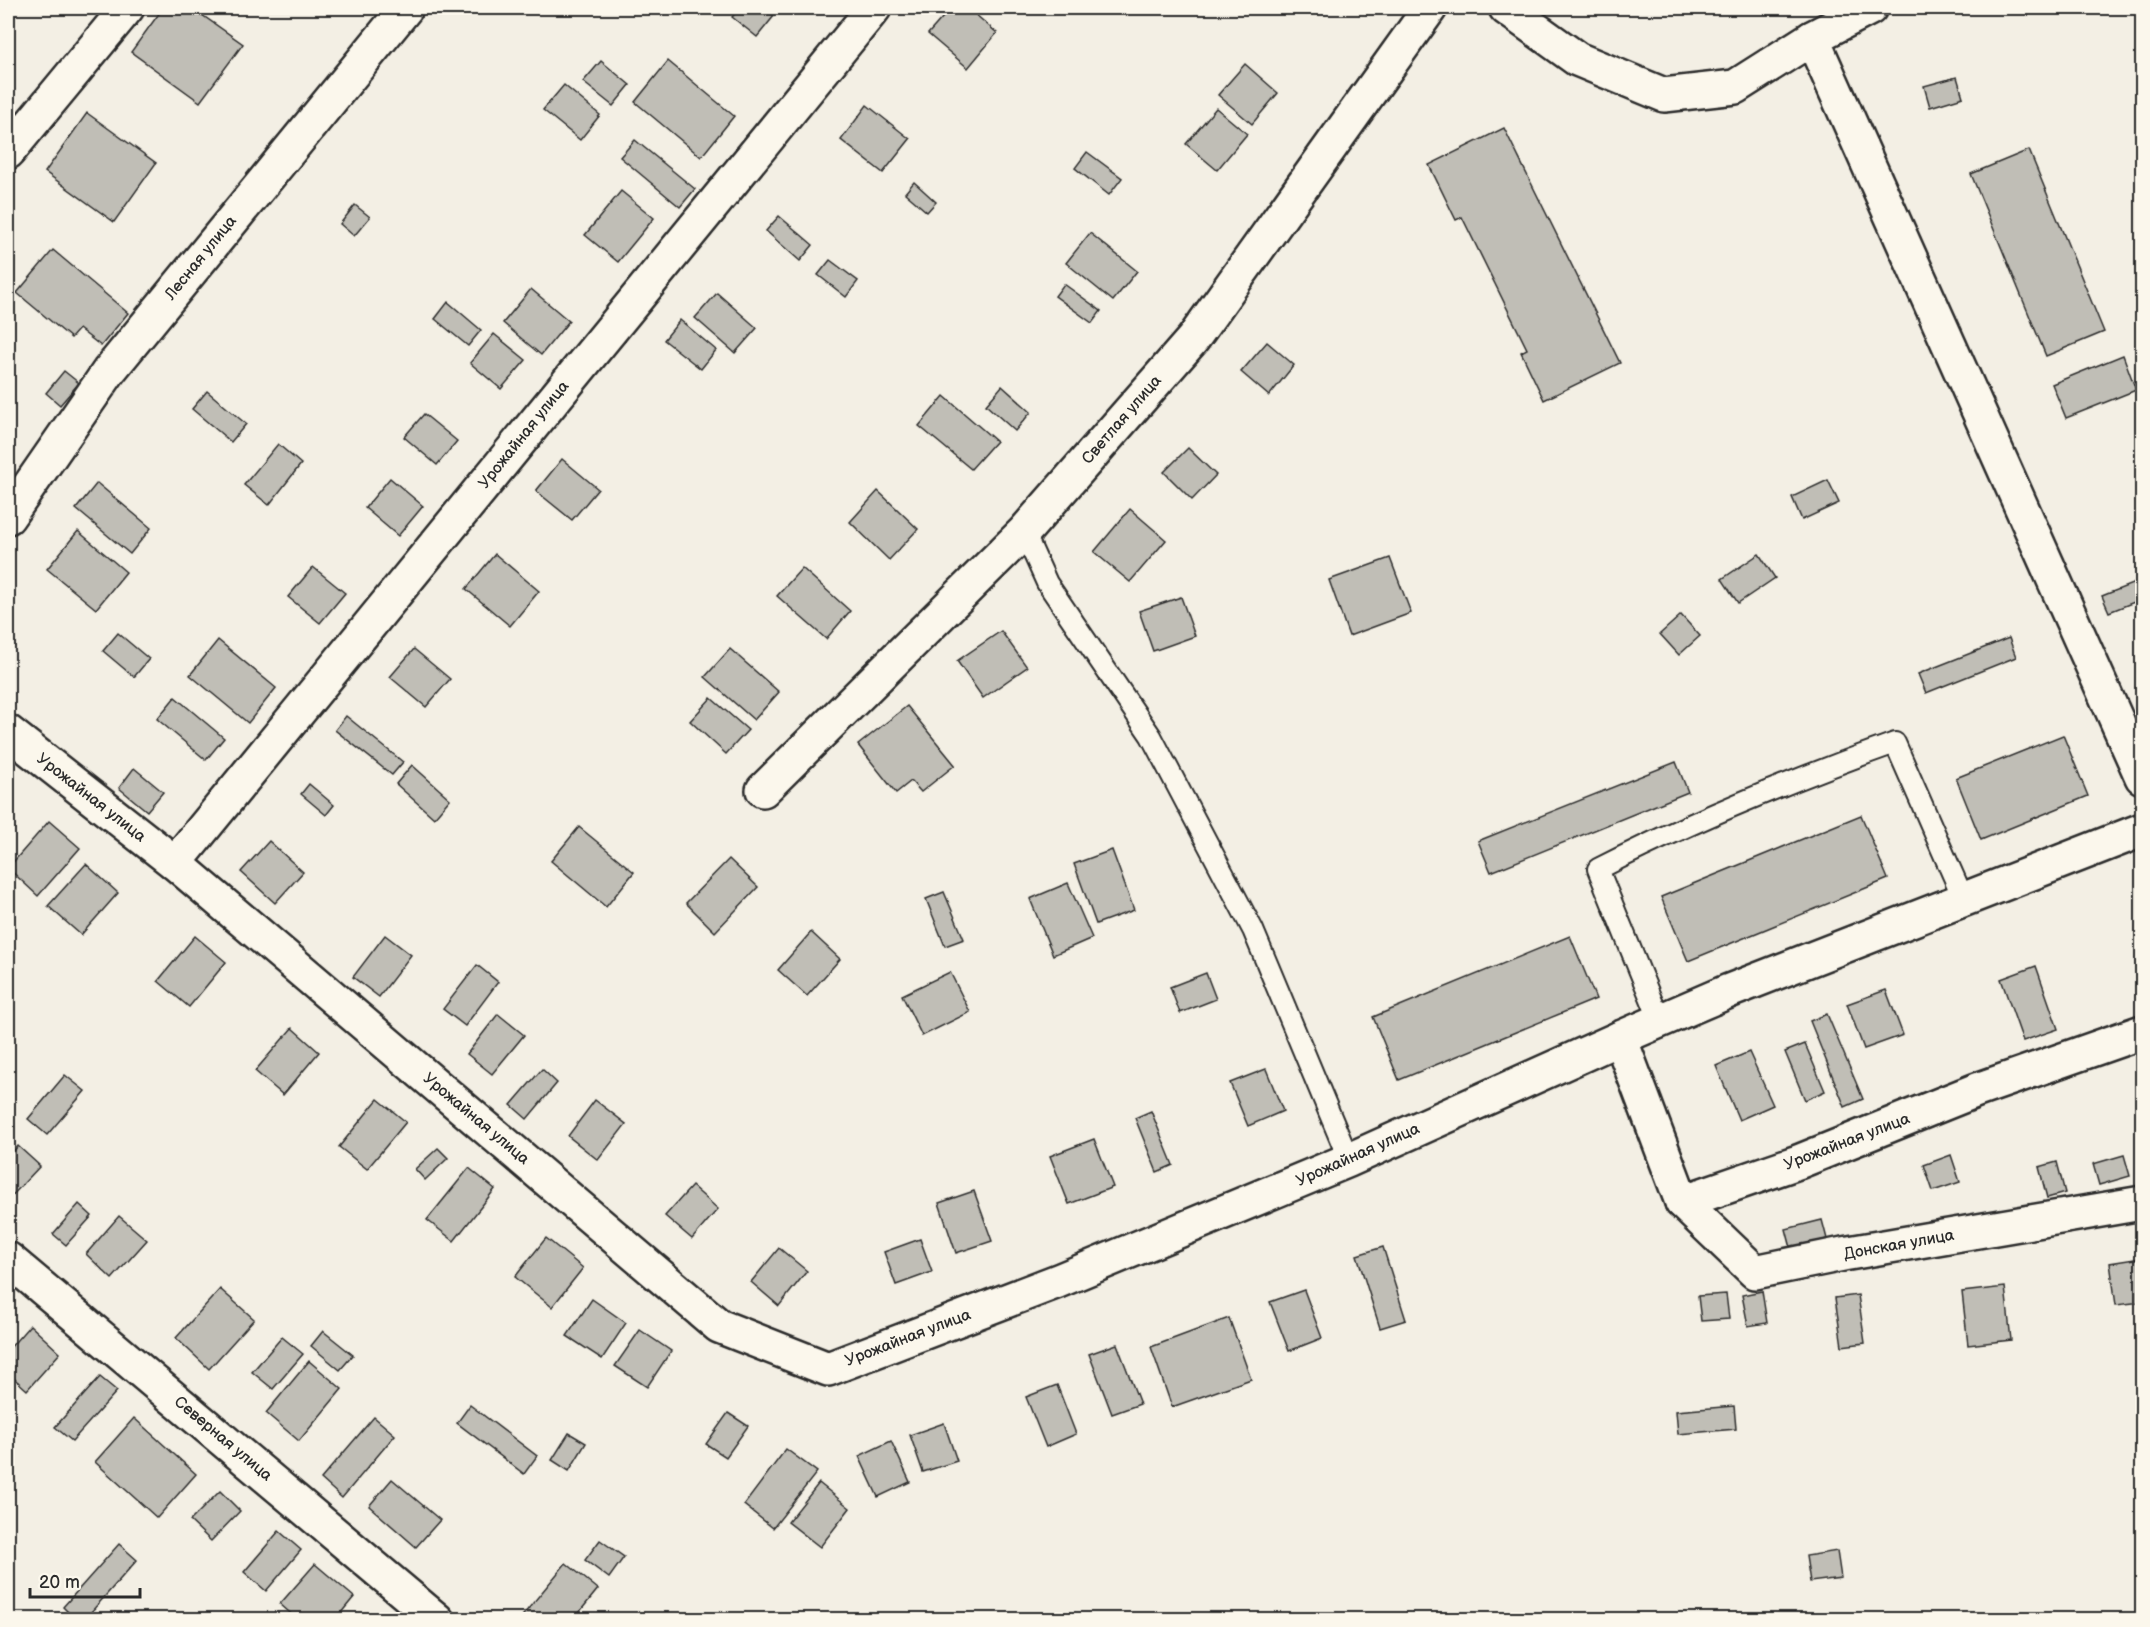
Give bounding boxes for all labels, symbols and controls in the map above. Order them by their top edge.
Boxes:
street label: Лесная улица [161,212,241,305]
street label: Светлая улица [1078,371,1166,468]
street label: Урожайная улица [475,377,574,493]
street label: Урожайная улица [33,750,150,847]
street label: Урожайная улица [419,1069,533,1169]
street label: Урожайная улица [1782,1109,1913,1175]
street label: Урожайная улица [1293,1119,1423,1191]
street label: Донская улица [1842,1226,1956,1264]
street label: Урожайная улица [843,1305,974,1371]
street label: Северная улица [170,1392,276,1486]
scale bar [30,1561,140,1599]
text: 20 m [39,1572,80,1593]

